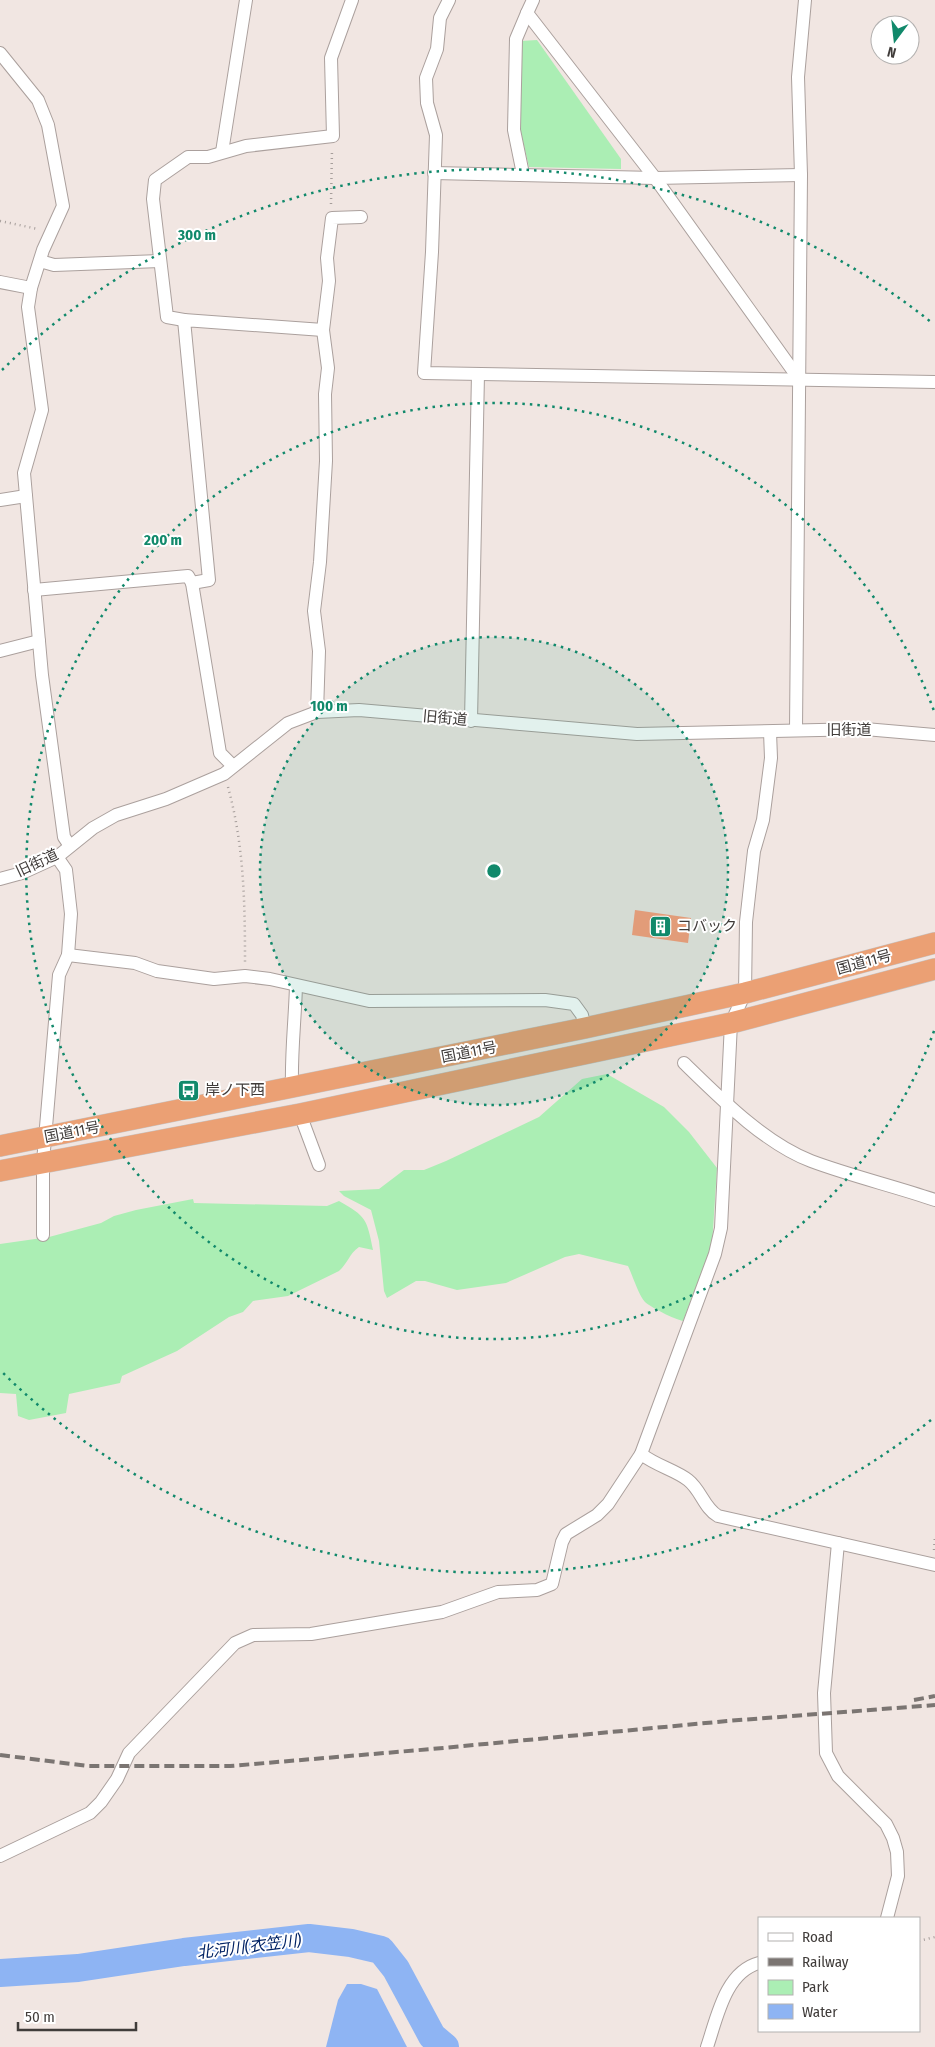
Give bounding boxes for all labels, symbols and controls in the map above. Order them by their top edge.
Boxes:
north arrow [870,15,920,65]
text: N [886,43,898,61]
text: 300 m [177,226,216,244]
text: 200 m [143,531,182,549]
text: 100 m [310,697,348,715]
street label: 旧街道 [422,707,468,729]
street label: 旧街道 [826,721,872,739]
street label: 旧街道 [13,845,61,881]
centre of rings [485,862,503,880]
building icon: コバック [649,914,673,938]
place label: コバック [677,917,737,935]
street label: 国道11号 [834,946,894,978]
street label: 国道11号 [440,1038,498,1066]
bus stop icon: 岸ノ下西 [177,1078,201,1102]
place label: 岸ノ下西 [205,1081,265,1099]
street label: 国道11号 [43,1118,101,1146]
legend [758,1917,920,2032]
text: Road [802,1928,833,1946]
water label: 北河川(衣笠川) [196,1931,303,1962]
text: Railway [802,1953,849,1971]
text: Park [802,1978,829,1996]
scale bar [18,2000,135,2032]
text: Water [802,2003,838,2021]
text: 50 m [25,2008,55,2026]

